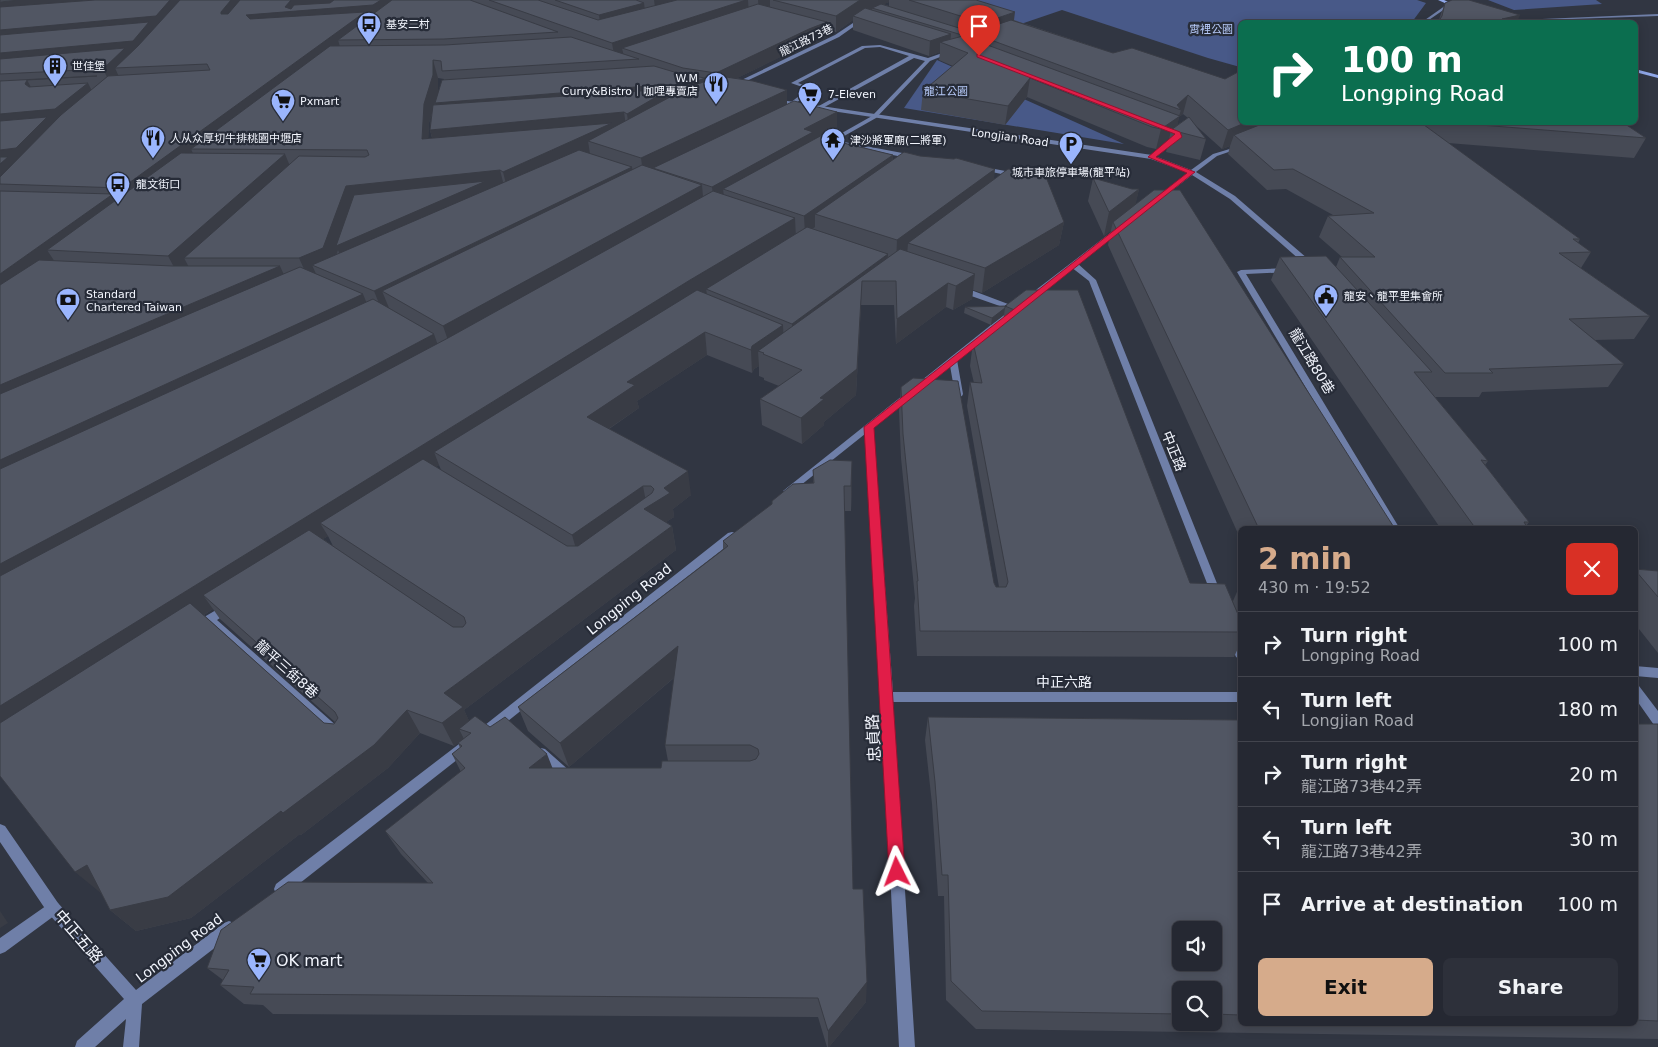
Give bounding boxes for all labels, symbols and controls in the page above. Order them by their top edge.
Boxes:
pin [958,5,1000,56]
bus stop icon: 基安二村 [356,11,382,45]
icon: arrive [965,12,993,40]
place label: 基安二村 [386,18,430,31]
street label: 龍江路73巷 [777,22,835,59]
park label: 霄裡公園 [1189,23,1233,36]
icon: right [1258,40,1323,105]
text: 100 m [1341,40,1463,80]
building icon: 世佳堡 [42,53,68,87]
place label: 世佳堡 [72,60,105,73]
restaurant icon: W.M Curry&Bistro｜咖哩專賣店 [703,71,729,105]
place label: W.M Curry&Bistro｜咖哩專賣店 [562,72,698,98]
supermarket icon: 7-Eleven [797,81,823,115]
text: Longping Road [1341,81,1504,106]
park label: 龍江公園 [924,85,968,98]
supermarket icon: Pxmart [270,88,296,122]
place label: 7-Eleven [828,88,876,101]
place label: Pxmart [300,95,340,108]
restaurant icon: 人从众厚切牛排桃園中壢店 [140,125,166,159]
street label: Longjian Road [971,126,1049,149]
temple icon: 津沙將軍廟(二將軍) [820,127,846,161]
parking icon: 城市車旅停車場(龍平站) [1058,131,1084,165]
place label: 人从众厚切牛排桃園中壢店 [170,132,302,145]
place label: 津沙將軍廟(二將軍) [850,134,947,147]
place label: 城市車旅停車場(龍平站) [1012,166,1130,179]
bus stop icon: 龍文街口 [105,171,131,205]
place label: 龍文街口 [136,178,180,191]
public building icon: 龍安、龍平里集會所 [1313,283,1339,317]
bank icon: Standard Chartered Taiwan [55,287,81,321]
place label: Standard Chartered Taiwan [86,288,182,314]
place label: 龍安、龍平里集會所 [1344,290,1443,303]
street label: 龍江路80巷 [1286,325,1338,397]
street label: 中正路 [1159,429,1189,473]
text: 2 min [1258,541,1352,576]
button: close [1566,543,1618,595]
street label: Longping Road [584,560,674,638]
text: 430 m · 19:52 [1258,578,1371,597]
text: Turn right [1301,624,1407,646]
icon: right [1258,630,1286,658]
text: 100 m [1557,633,1618,655]
street label: 龍平三街8巷 [252,637,322,701]
text: Longping Road [1301,646,1420,665]
street label: 中正六路 [1036,674,1092,690]
text: Turn left [1301,689,1392,711]
icon: left [1258,695,1286,723]
text: 180 m [1557,698,1618,720]
text: Longjian Road [1301,711,1414,730]
street label: 忠貞路 [863,714,884,762]
text: Turn right [1301,751,1407,773]
icon: right [1258,760,1286,788]
text: 20 m [1569,763,1618,785]
text: 龍江路73巷42弄 [1301,777,1422,796]
text: Turn left [1301,816,1392,838]
icon: left [1258,825,1286,853]
text: 30 m [1569,828,1618,850]
text: 龍江路73巷42弄 [1301,842,1422,861]
position arrow [870,845,922,897]
icon: arrive [1258,890,1286,918]
text: Arrive at destination [1301,893,1523,915]
text: 100 m [1557,893,1618,915]
street label: 中正五路 [50,906,107,967]
street label: Longping Road [133,910,225,986]
map controls [1172,921,1222,1031]
button: sound [1172,921,1222,971]
supermarket icon: OK mart [246,947,272,981]
place label: OK mart [276,951,342,970]
button: Exit [1258,958,1433,1016]
button: Share [1443,958,1618,1016]
button: search [1172,981,1222,1031]

